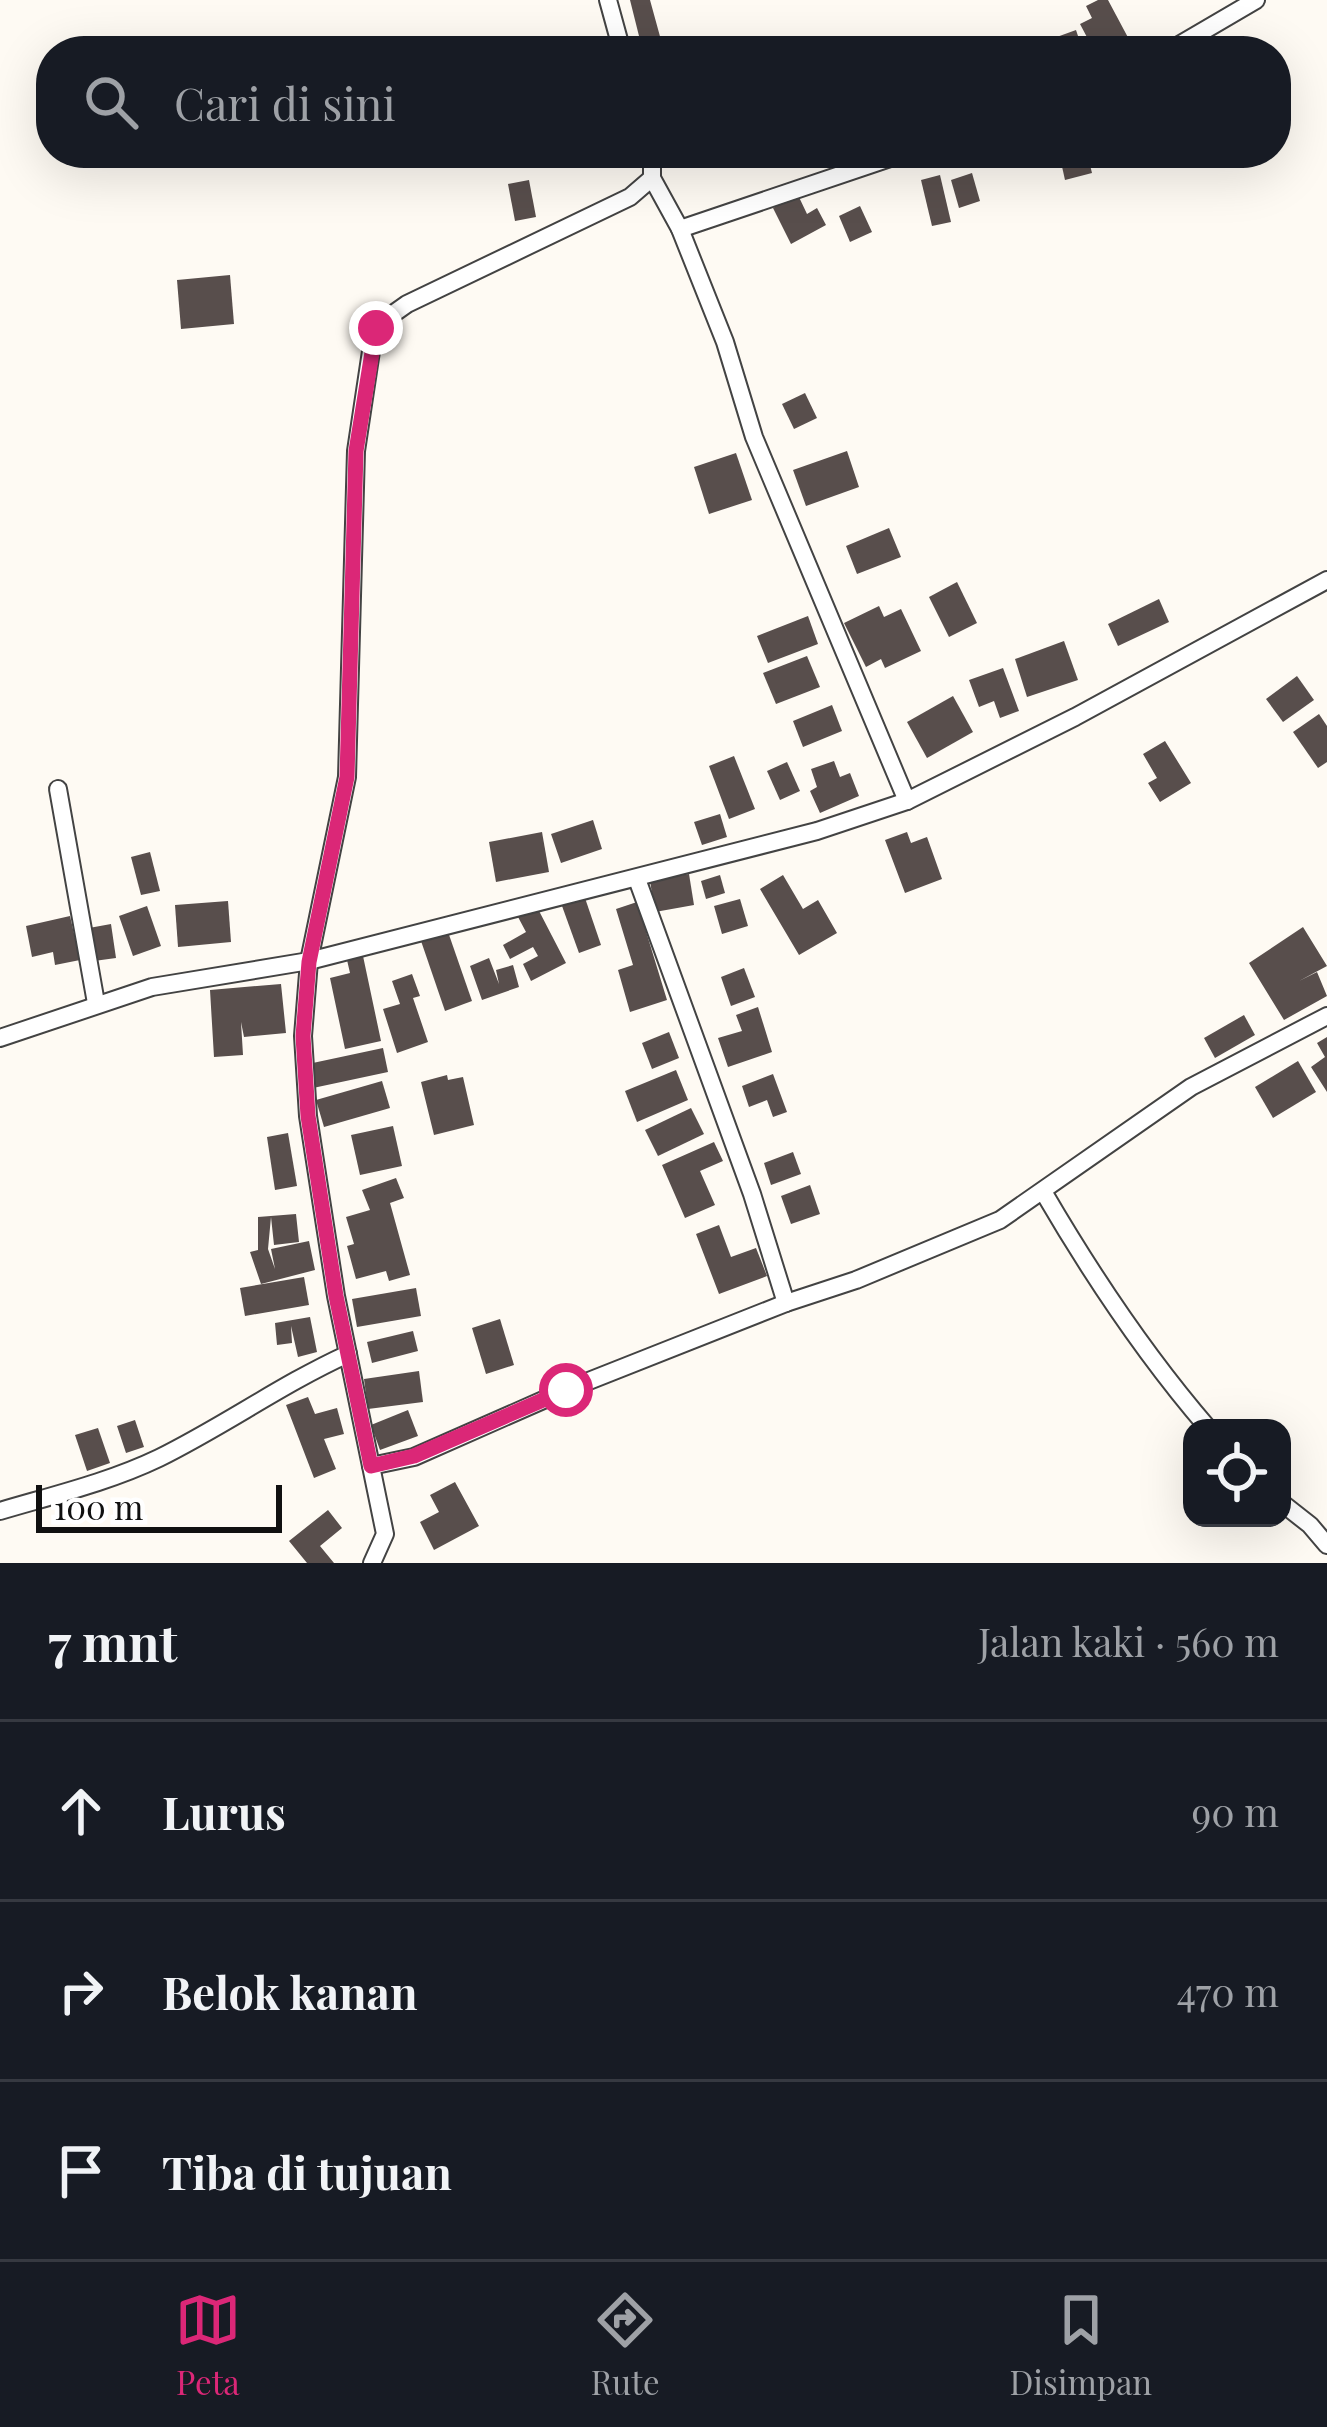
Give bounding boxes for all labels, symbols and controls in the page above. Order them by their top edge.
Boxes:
search box [36,36,1291,168]
icon: search [78,69,144,135]
text: Cari di sini [174,72,396,132]
route end [349,301,403,355]
route start [539,1363,593,1417]
map controls [1183,1419,1291,1527]
button: locate [1183,1419,1291,1527]
scale bar [36,1479,282,1532]
text: 100 m [54,1484,143,1528]
text: 7 mnt [48,1607,177,1675]
text: Jalan kaki · 560 m [978,1615,1279,1667]
icon: ahead [48,1778,114,1844]
text: Lurus [162,1781,286,1841]
text: 90 m [1191,1785,1279,1837]
icon: right [48,1958,114,2024]
text: Belok kanan [162,1961,418,2021]
text: 470 m [1177,1965,1279,2017]
icon: arrive [48,2138,114,2204]
text: Tiba di tujuan [162,2141,452,2201]
tab: Peta [175,2287,241,2403]
tab: Rute [591,2287,660,2403]
tab: Disimpan [1010,2287,1152,2403]

